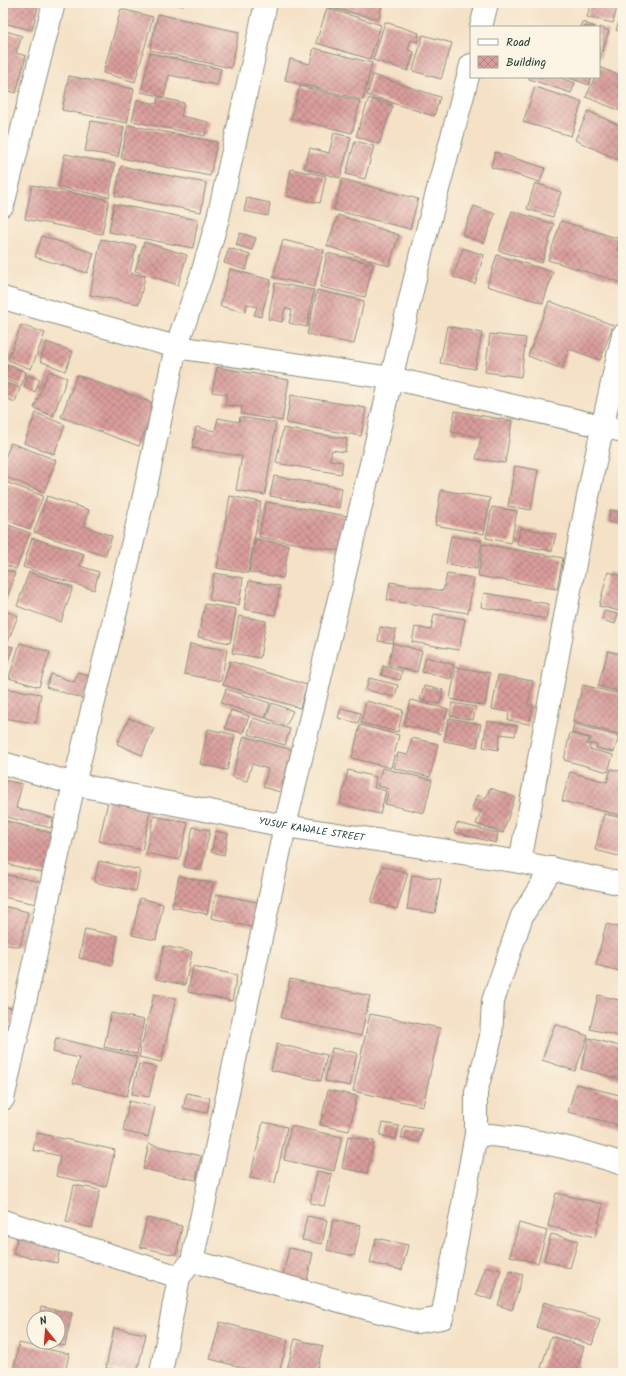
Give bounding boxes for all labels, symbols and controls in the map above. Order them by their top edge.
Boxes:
legend [470,26,600,78]
text: Road [506,33,531,52]
text: Building [506,53,546,72]
street label: YUSUF KAWALE STREET [257,813,367,846]
north arrow [26,1310,66,1350]
text: N [37,1312,49,1331]

